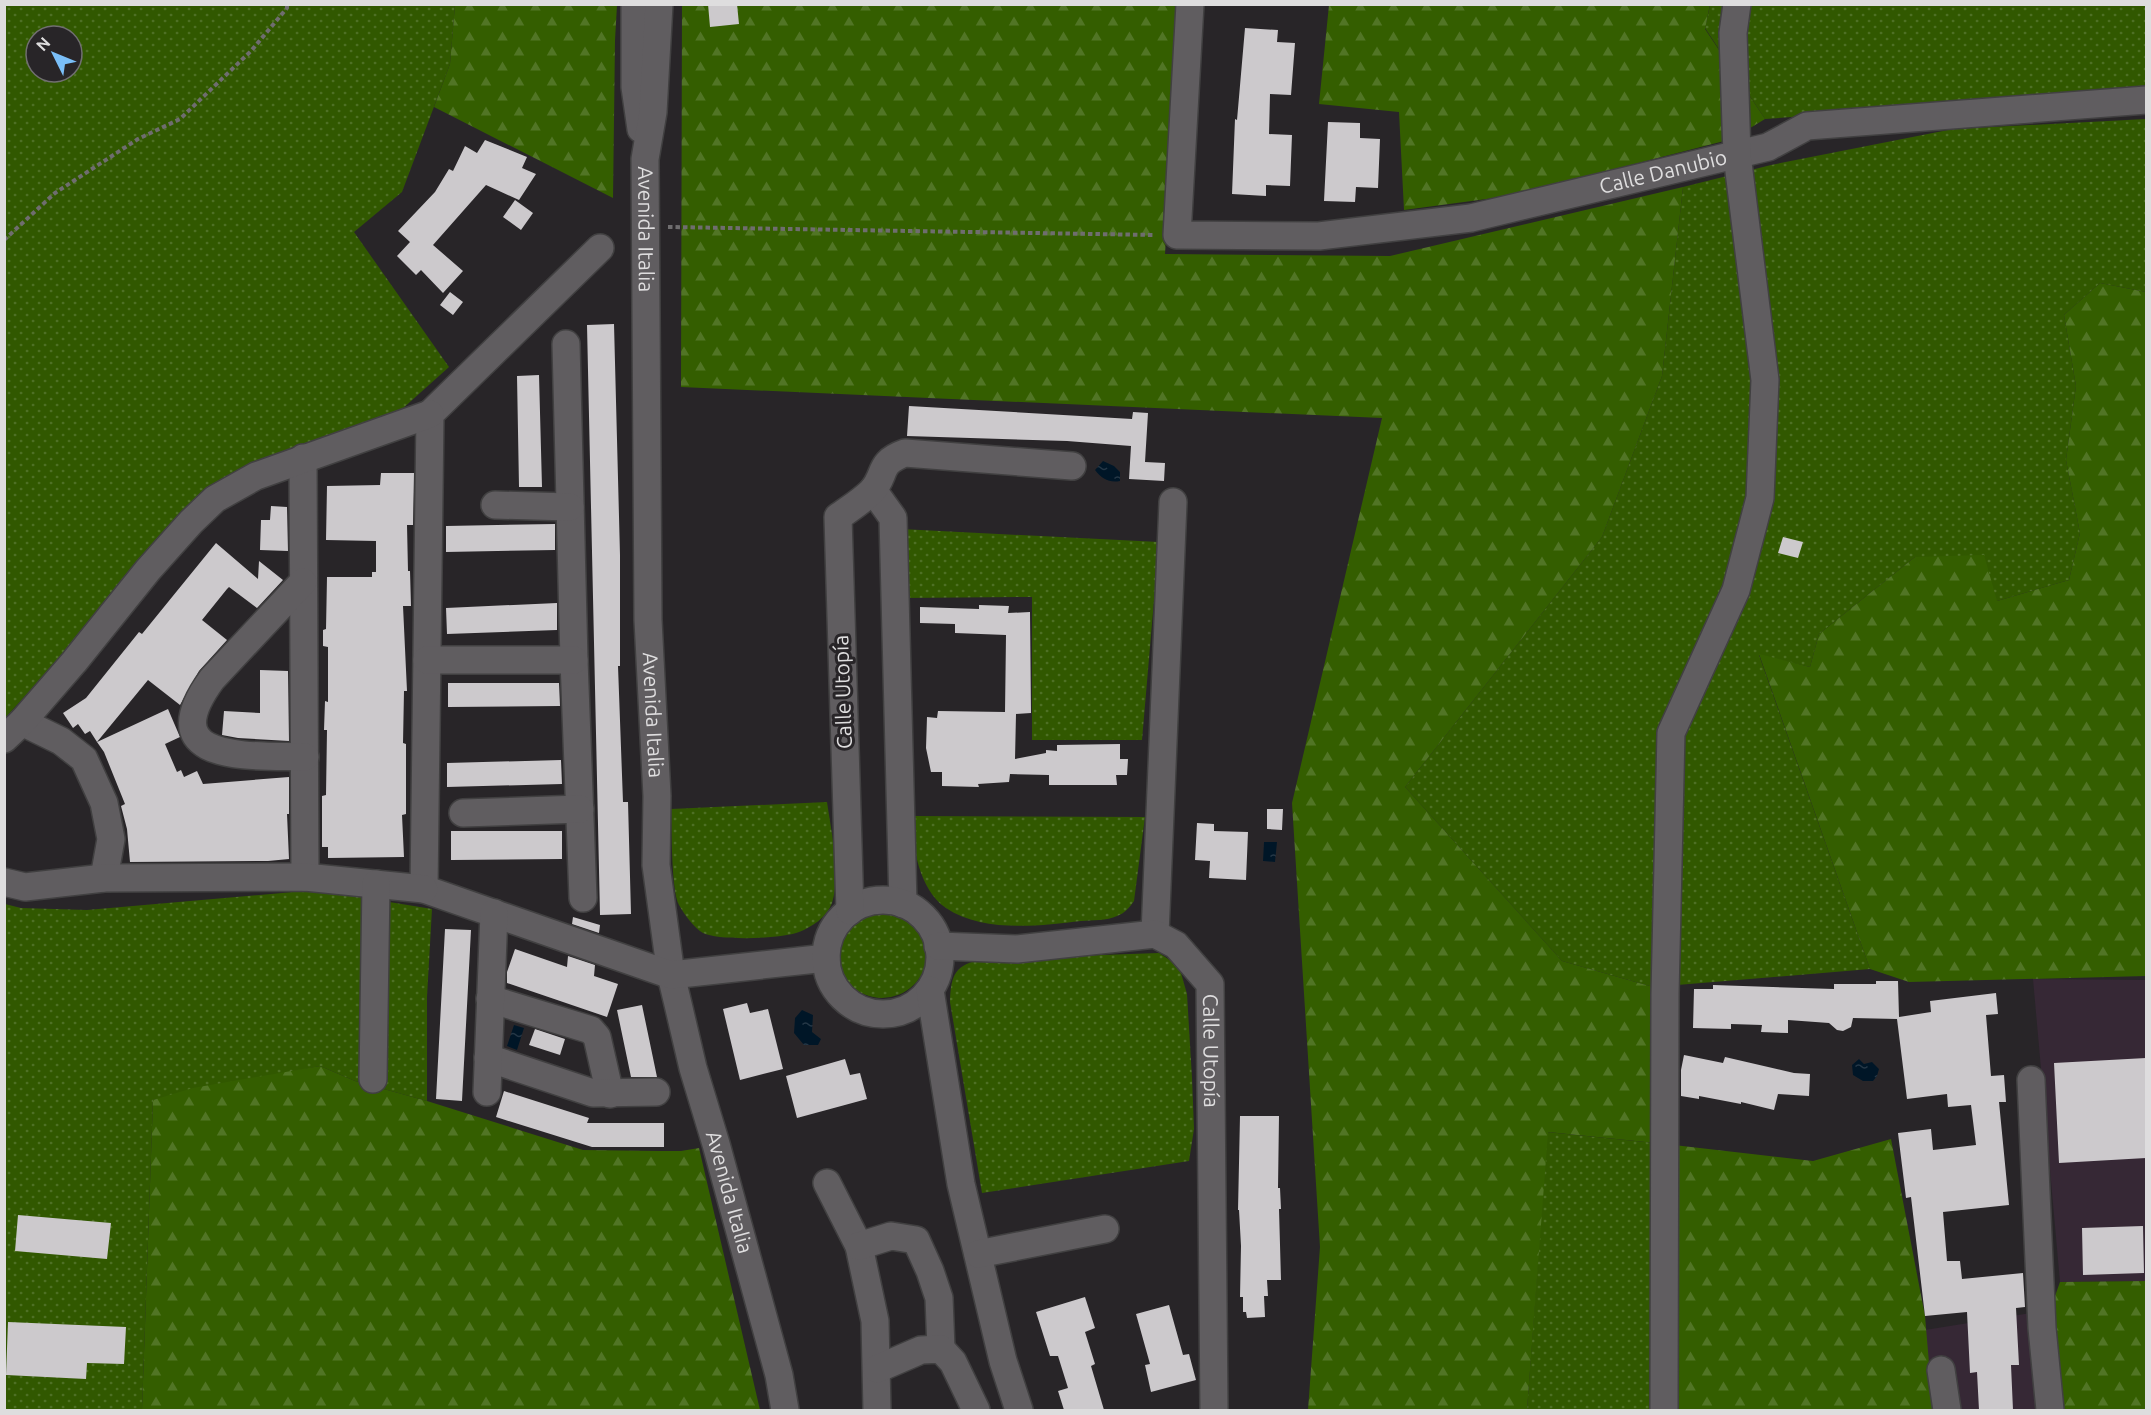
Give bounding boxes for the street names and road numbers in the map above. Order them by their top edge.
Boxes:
street label: Calle Danubio [1597,144,1729,198]
street label: Avenida Italia [634,166,659,292]
street label: Calle Utopía [828,635,856,749]
street label: Avenida Italia [639,651,669,779]
street label: Calle Utopía [1199,993,1224,1108]
street label: Avenida Italia [702,1128,758,1256]

